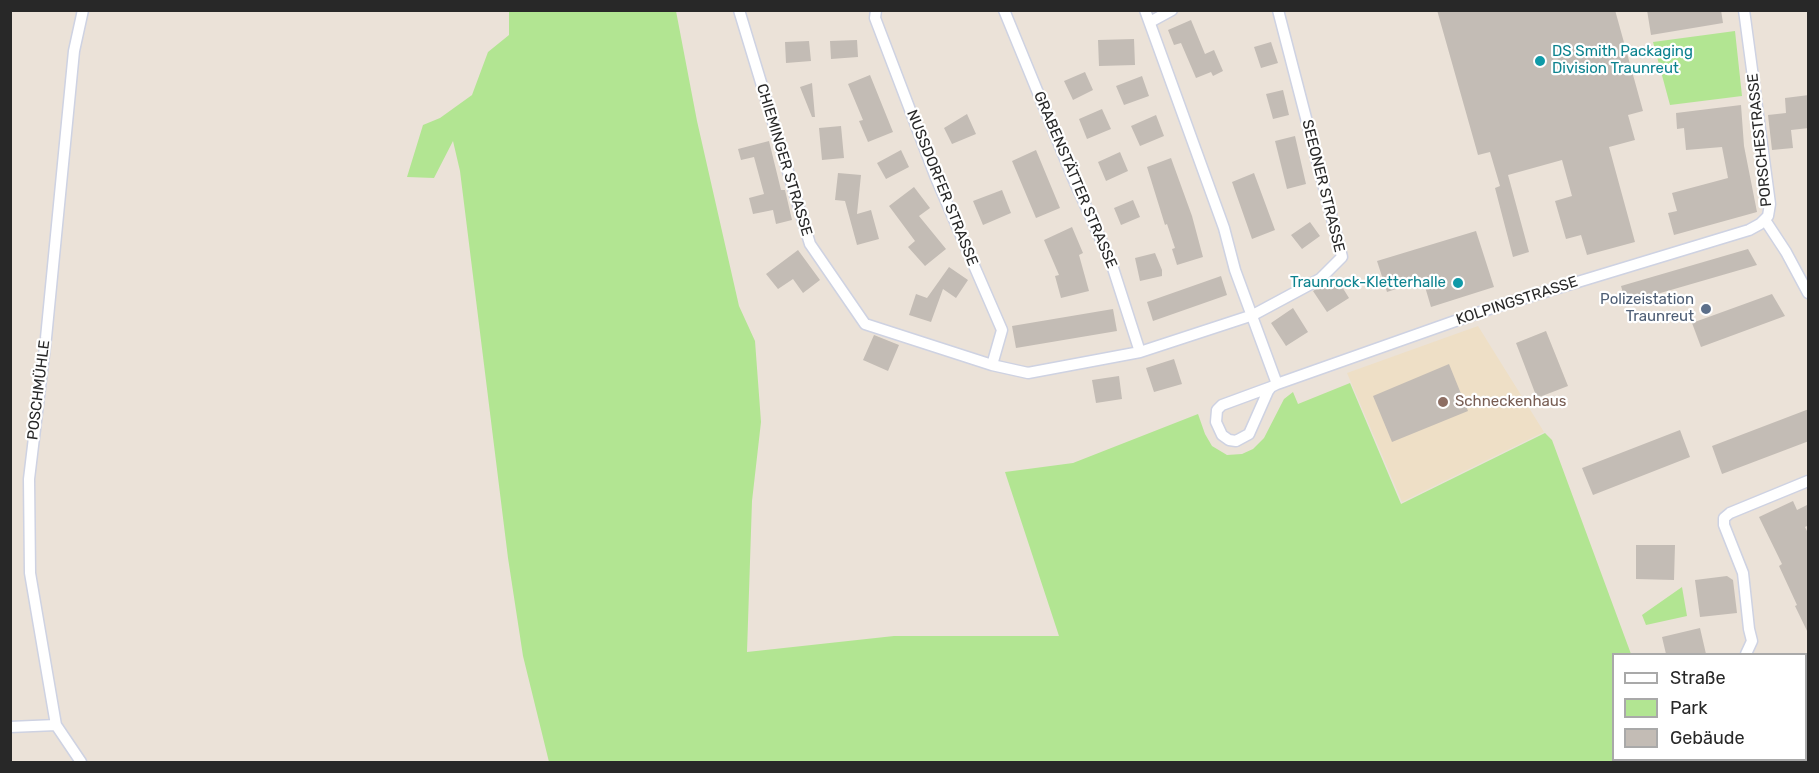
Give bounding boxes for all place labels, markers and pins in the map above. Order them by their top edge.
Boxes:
place label: DS Smith Packaging Division Traunreut [1552,43,1693,78]
marker: DS Smith Packaging Division Traunreut [1533,54,1547,68]
place label: Traunrock-Kletterhalle [1290,274,1446,292]
marker: Traunrock-Kletterhalle [1451,276,1465,290]
place label: Polizeistation Traunreut [1600,291,1694,326]
marker: Polizeistation Traunreut [1699,302,1713,316]
place label: Schneckenhaus [1455,393,1566,411]
marker: Schneckenhaus [1436,395,1450,409]

